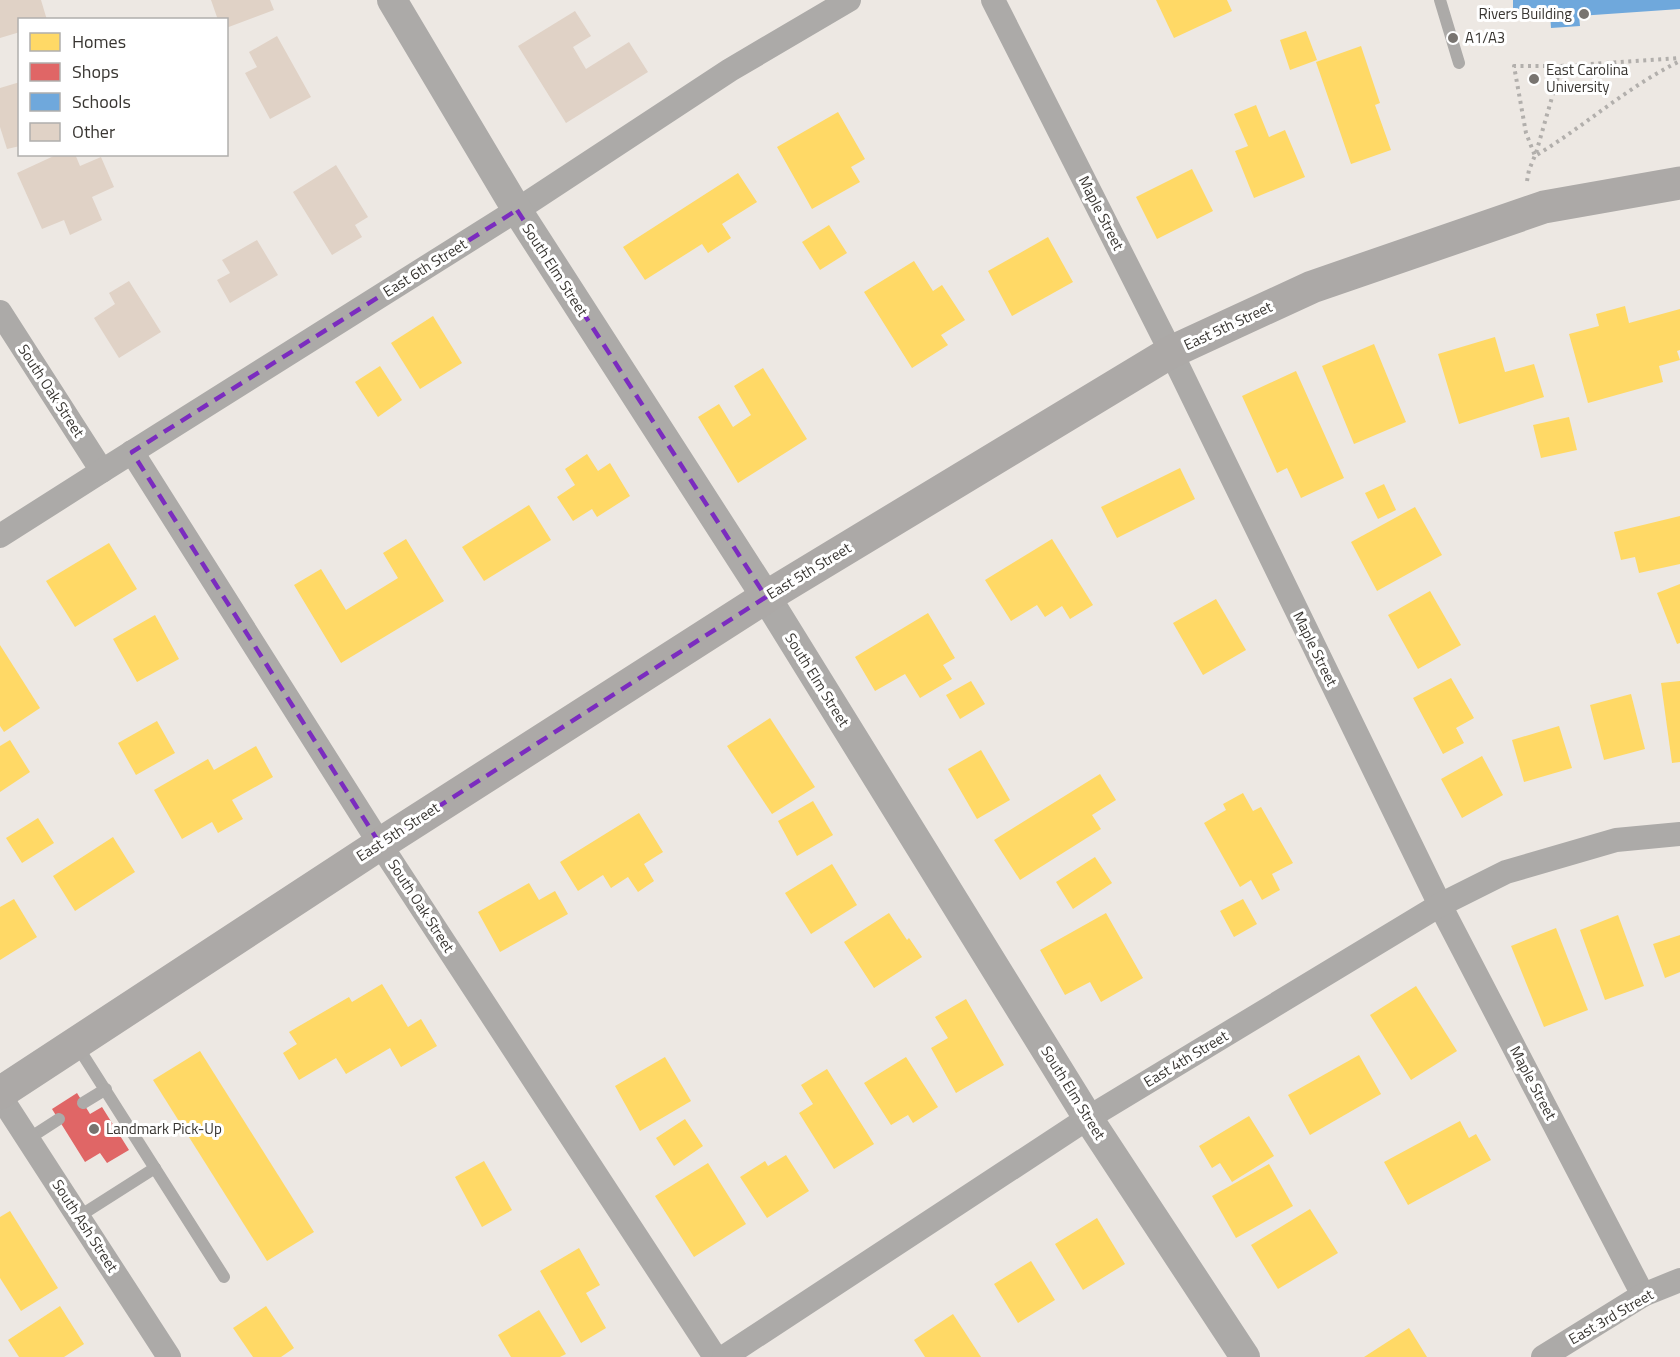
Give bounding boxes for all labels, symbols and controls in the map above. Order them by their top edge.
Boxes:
place label: Rivers Building [1478,2,1572,25]
marker: Rivers Building [1577,7,1591,21]
legend [18,18,228,156]
place label: A1/A3 [1465,26,1505,49]
text: Homes [72,28,126,55]
marker: A1/A3 [1446,31,1460,45]
text: Shops [72,58,119,85]
place label: East Carolina University [1546,58,1629,98]
marker: East Carolina University [1527,72,1541,86]
text: Schools [72,88,131,115]
text: Other [72,118,115,145]
street label: Maple Street [1073,171,1130,255]
street label: South Elm Street [517,219,595,321]
street label: East 6th Street [378,232,472,303]
street label: East 5th Street [1180,295,1276,356]
street label: South Oak Street [13,340,91,443]
street label: East 5th Street [762,536,856,605]
street label: Maple Street [1287,607,1344,691]
street label: South Elm Street [779,628,856,732]
street label: East 5th Street [352,796,444,867]
street label: South Oak Street [383,855,461,958]
street label: East 4th Street [1139,1024,1233,1093]
street label: South Elm Street [1035,1041,1112,1145]
street label: Maple Street [1504,1042,1563,1125]
place label: Landmark Pick-Up [106,1117,222,1140]
marker: Landmark Pick-Up [87,1122,101,1136]
street label: South Ash Street [47,1175,124,1277]
street label: East 3rd Street [1564,1283,1658,1350]

